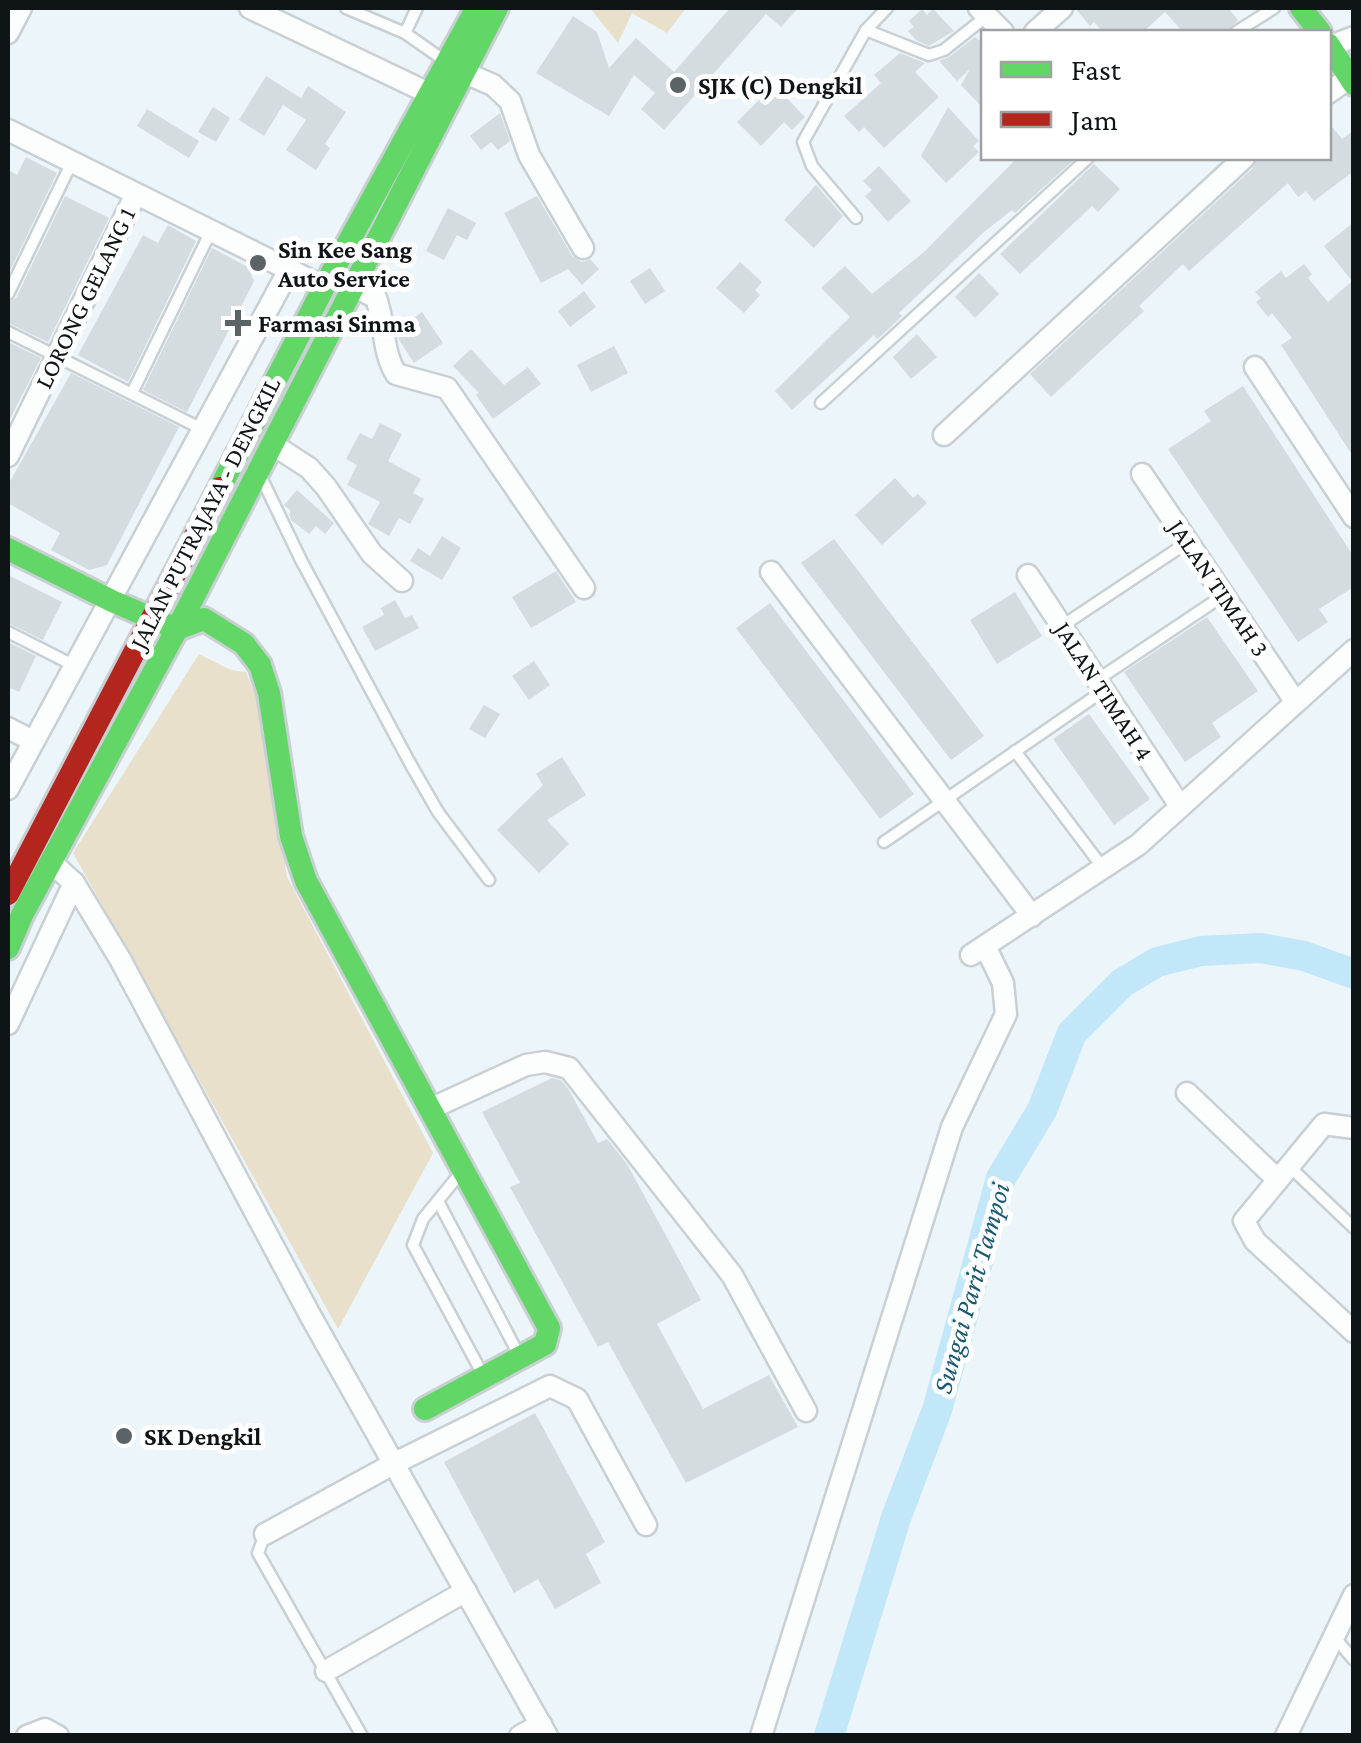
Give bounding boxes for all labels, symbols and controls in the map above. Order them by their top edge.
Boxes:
legend [981,30,1331,160]
text: Fast [1071,53,1122,86]
place label: SJK (C) Dengkil [698,72,862,100]
marker: SJK (C) Dengkil [667,74,689,96]
text: Jam [1068,103,1118,136]
street label: LORONG GELANG 1 [30,203,140,393]
place label: Sin Kee Sang Auto Service [277,236,413,292]
marker: Sin Kee Sang Auto Service [247,252,269,274]
place label: Farmasi Sinma [258,310,416,337]
marker: Farmasi Sinma [227,312,249,334]
street label: JALAN PUTRAJAYA - DENGKIL [124,372,287,656]
street label: JALAN TIMAH 3 [1162,513,1275,662]
street label: JALAN TIMAH 4 [1047,615,1159,766]
water label: Sungai Parit Tampoi [926,1179,1016,1397]
place label: SK Dengkil [144,1423,261,1450]
marker: SK Dengkil [113,1425,135,1447]

